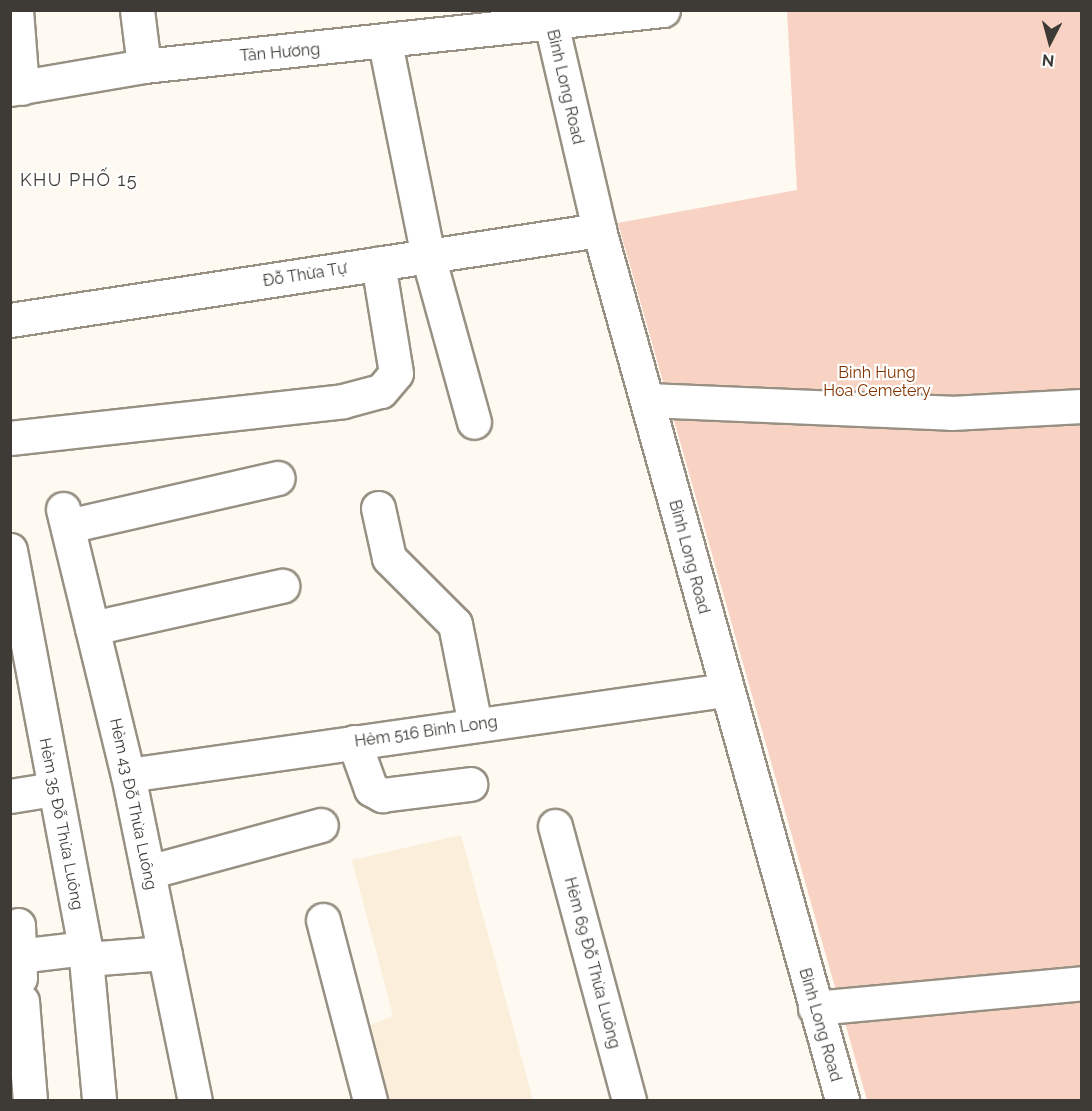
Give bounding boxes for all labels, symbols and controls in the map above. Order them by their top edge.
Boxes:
north arrow [1020,12,1080,72]
street label: Binh Long Road [542,28,588,146]
street label: Tân Hương [239,40,321,66]
text: N [1041,50,1055,70]
district label: KHU PHỐ 15 [20,169,138,191]
street label: Đỗ Thừa Tự [261,259,349,291]
park label: Binh Hung Hoa Cemetery [823,363,931,401]
street label: Binh Long Road [665,498,713,616]
street label: Hẻm 516 Bình Long [353,712,499,752]
street label: Hẻm 43 Đỗ Thừa Luông [105,716,161,892]
street label: Hẻm 35 Đỗ Thừa Luông [35,736,87,912]
street label: Hẻm 69 Đỗ Thừa Luông [560,875,624,1051]
street label: Binh Long Road [795,966,845,1084]

